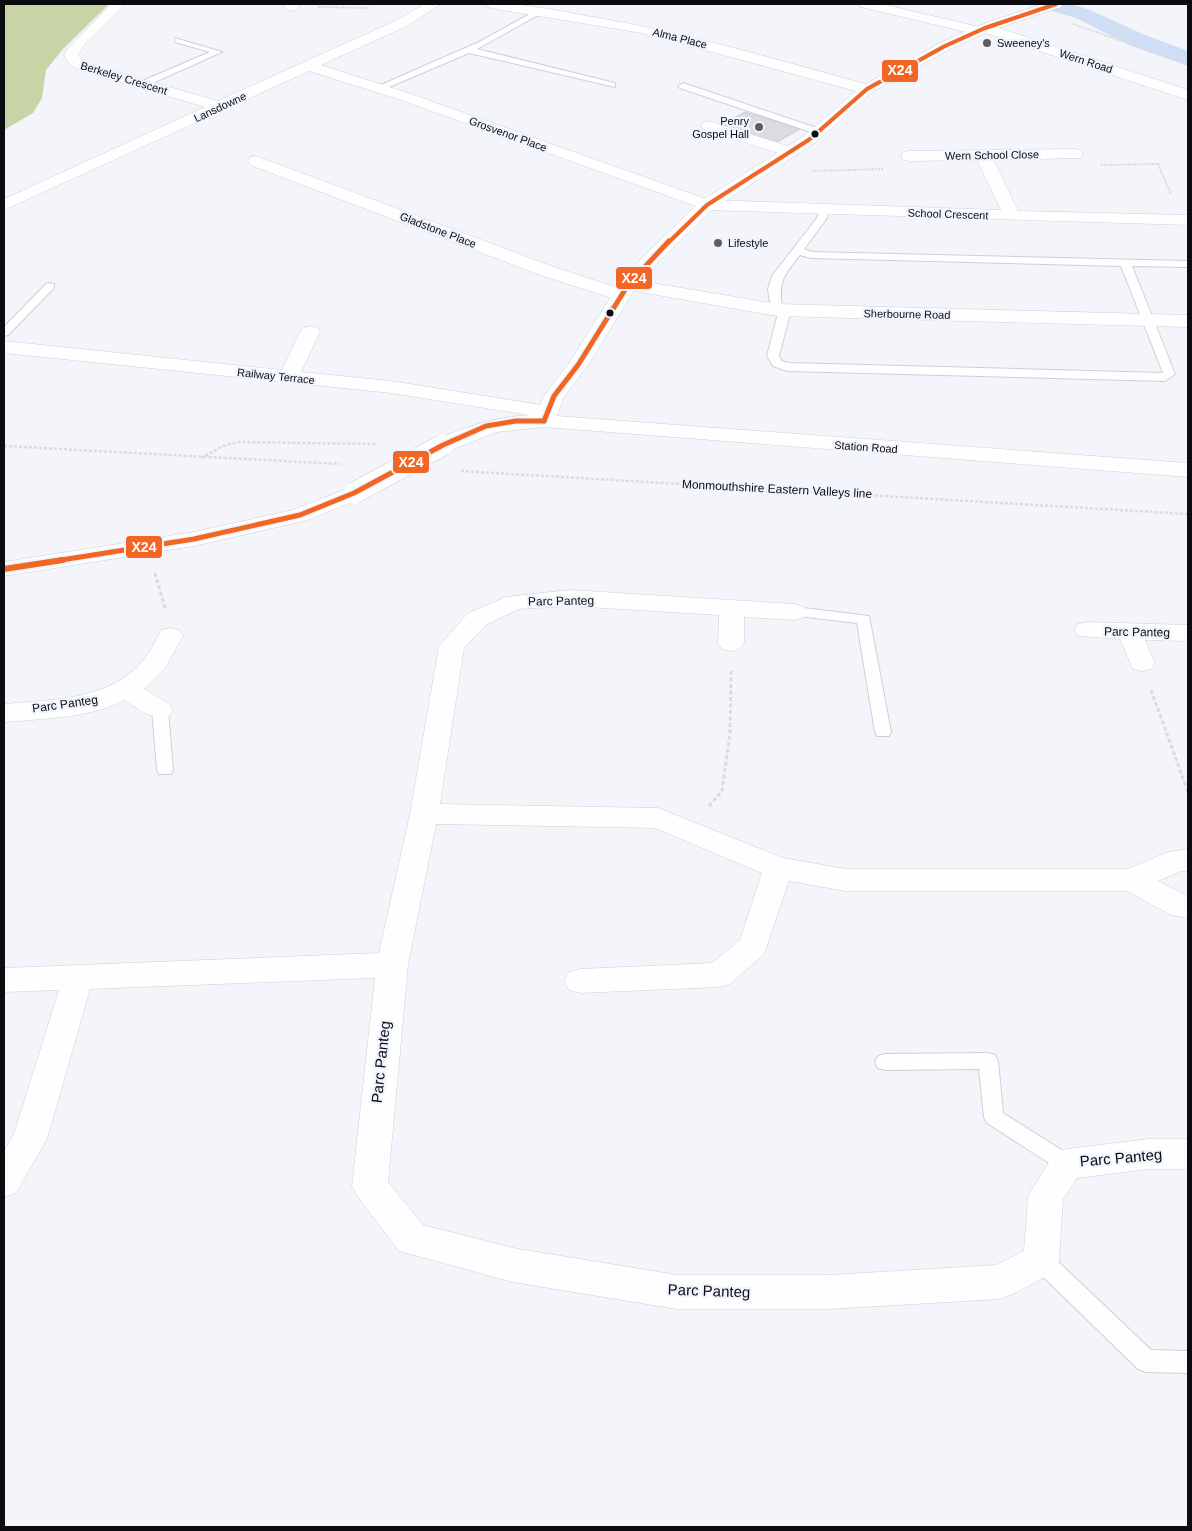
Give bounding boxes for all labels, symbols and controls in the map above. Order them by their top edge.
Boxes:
street label: Alma Place [652,25,708,51]
marker: Sweeney's [981,37,993,49]
place label: Sweeney's [997,37,1050,49]
street label: Wern Road [1058,47,1114,75]
street label: Berkeley Crescent [79,59,169,97]
line badge: X24 [881,59,919,83]
text: X24 [888,62,913,78]
street label: Lansdowne [192,90,248,124]
street label: Grosvenor Place [467,114,549,154]
place label: Penry Gospel Hall [692,115,749,140]
marker: Penry Gospel Hall [753,121,765,133]
unlabelled marker [810,129,820,139]
street label: Wern School Close [945,148,1039,162]
street label: School Crescent [907,207,989,221]
street label: Gladstone Place [398,210,478,250]
marker: Lifestyle [712,237,724,249]
place label: Lifestyle [728,237,768,249]
line badge: X24 [615,266,653,290]
text: X24 [622,270,647,286]
street label: Sherbourne Road [863,307,951,321]
unlabelled marker [605,308,615,318]
street label: Railway Terrace [237,366,315,386]
street label: Station Road [834,439,898,455]
line badge: X24 [392,450,430,474]
text: X24 [399,454,424,470]
street label: Monmouthshire Eastern Valleys line [681,477,873,501]
line badge: X24 [125,535,163,559]
text: X24 [132,539,157,555]
street label: Parc Panteg [528,593,594,609]
street label: Parc Panteg [1104,624,1170,640]
street label: Parc Panteg [31,692,99,716]
street label: Parc Panteg [368,1020,393,1104]
street label: Parc Panteg [1079,1145,1163,1170]
street label: Parc Panteg [667,1281,751,1300]

